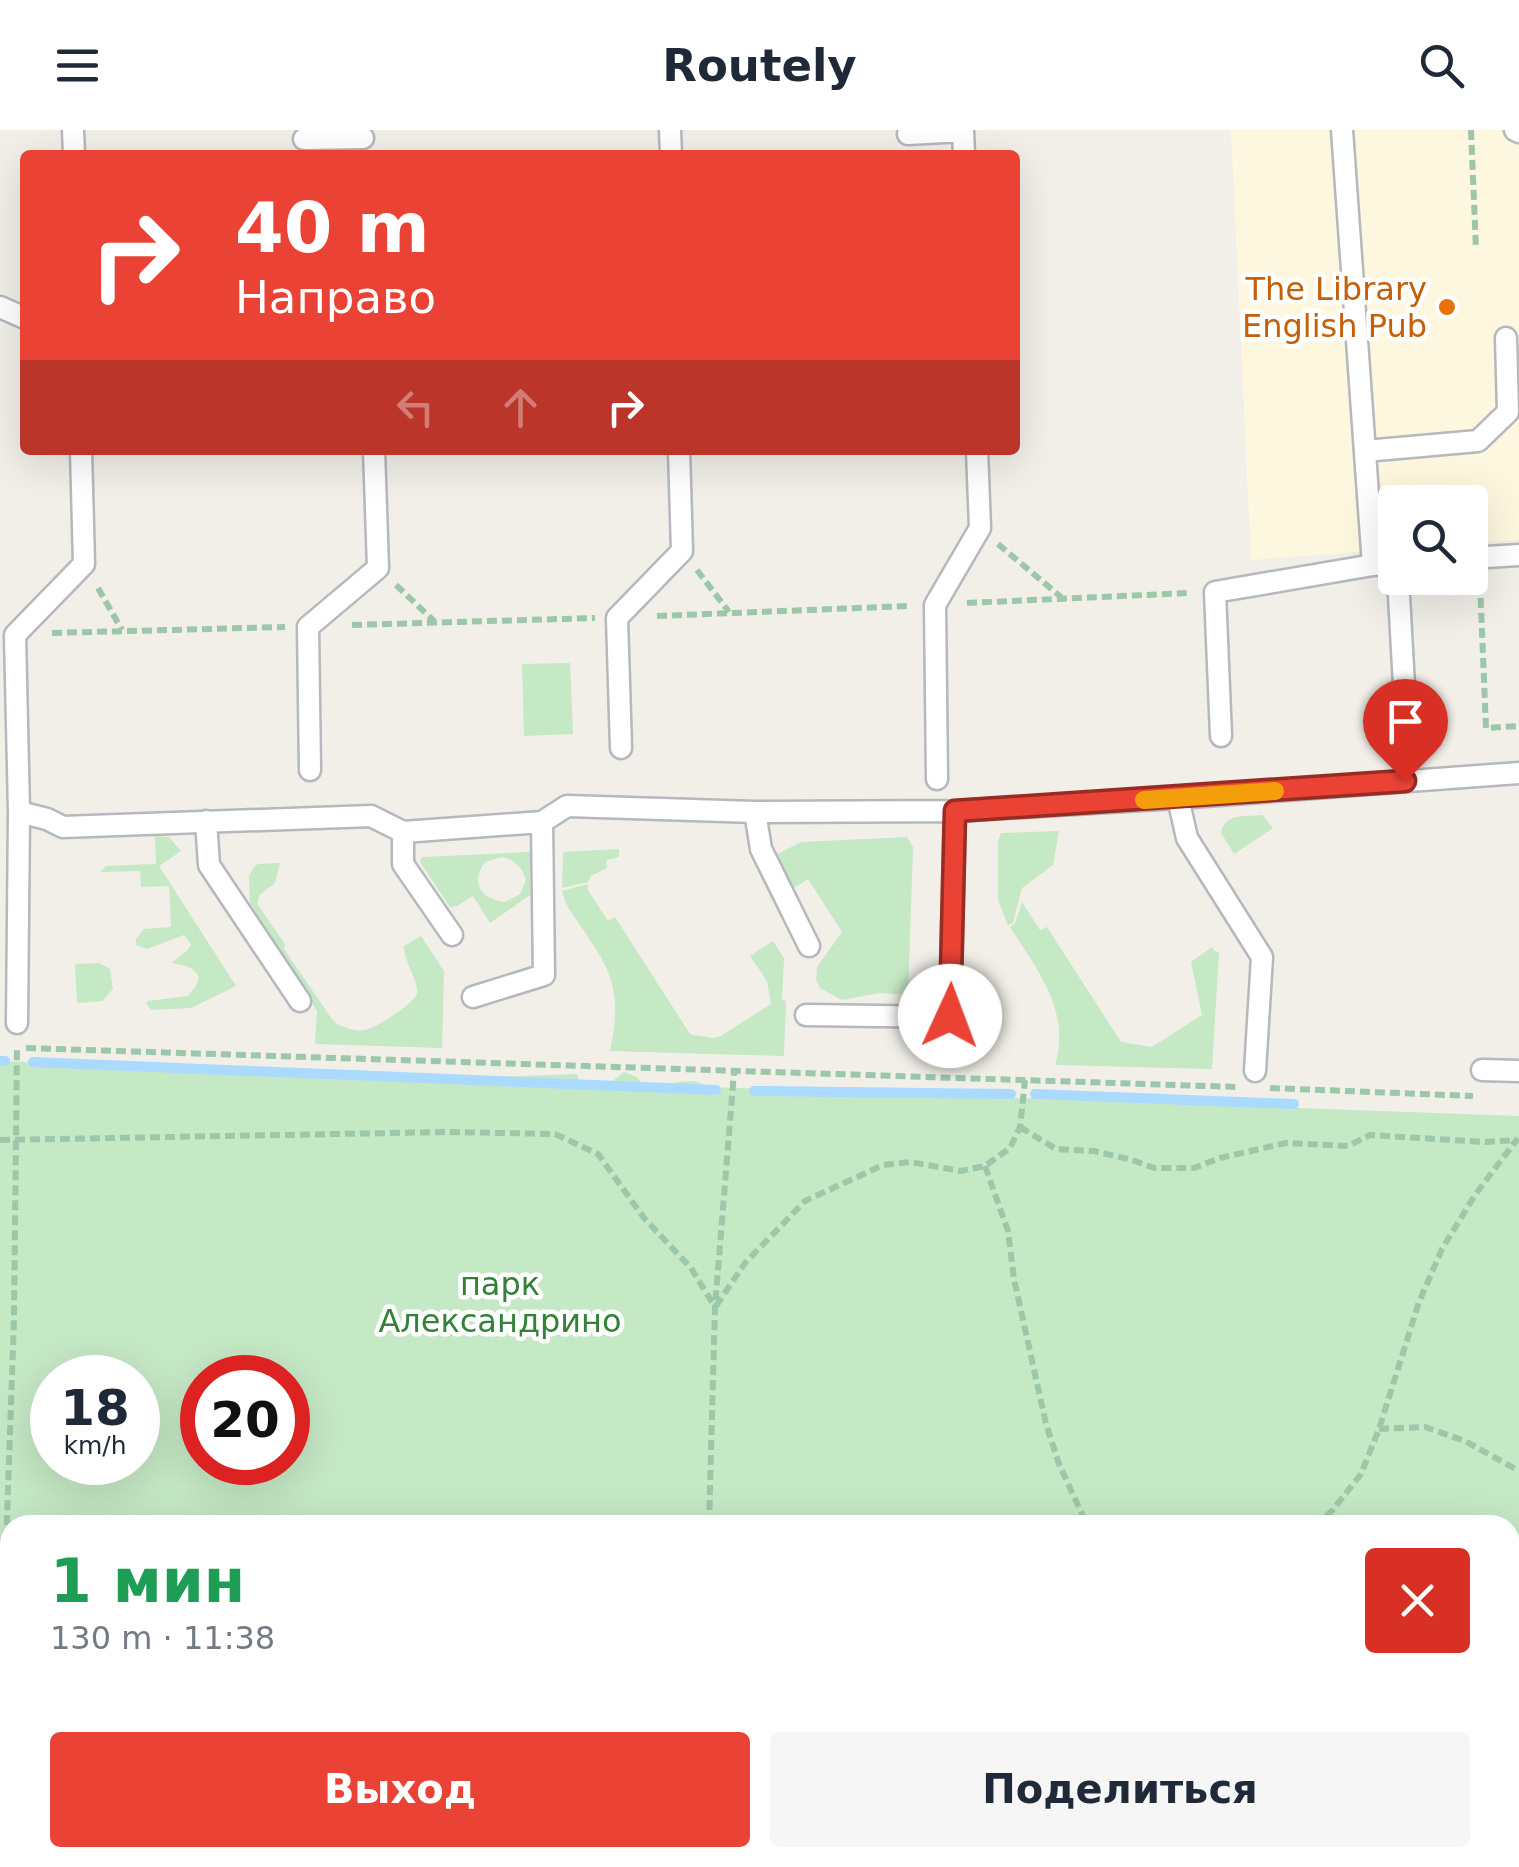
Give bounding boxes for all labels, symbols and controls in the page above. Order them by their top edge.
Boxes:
icon: menu [50,38,105,93]
icon: search [1414,38,1469,93]
text: Routely [662,39,857,92]
text: 40 m [235,187,430,269]
icon: right [70,190,200,320]
place label: The Library English Pub [1242,270,1427,345]
text: Направо [235,271,436,324]
marker: The Library English Pub [1436,296,1458,318]
icon: left [388,380,443,435]
icon: ahead [493,380,548,435]
icon: right [598,380,653,435]
map controls [1378,485,1488,595]
button: search [1378,485,1488,595]
pin [1363,679,1448,782]
icon: arrive [1378,694,1433,749]
position arrow [898,964,1002,1068]
park label: парк Александрино [378,1265,622,1340]
speed limit sign: 20 [180,1355,310,1485]
text: 18 [60,1379,130,1437]
text: km/h [63,1431,127,1460]
text: 1 мин [50,1546,245,1616]
button: close [1365,1548,1470,1653]
text: 130 m · 11:38 [50,1619,275,1657]
button: Выход [50,1732,750,1847]
button: Поделиться [770,1732,1470,1847]

